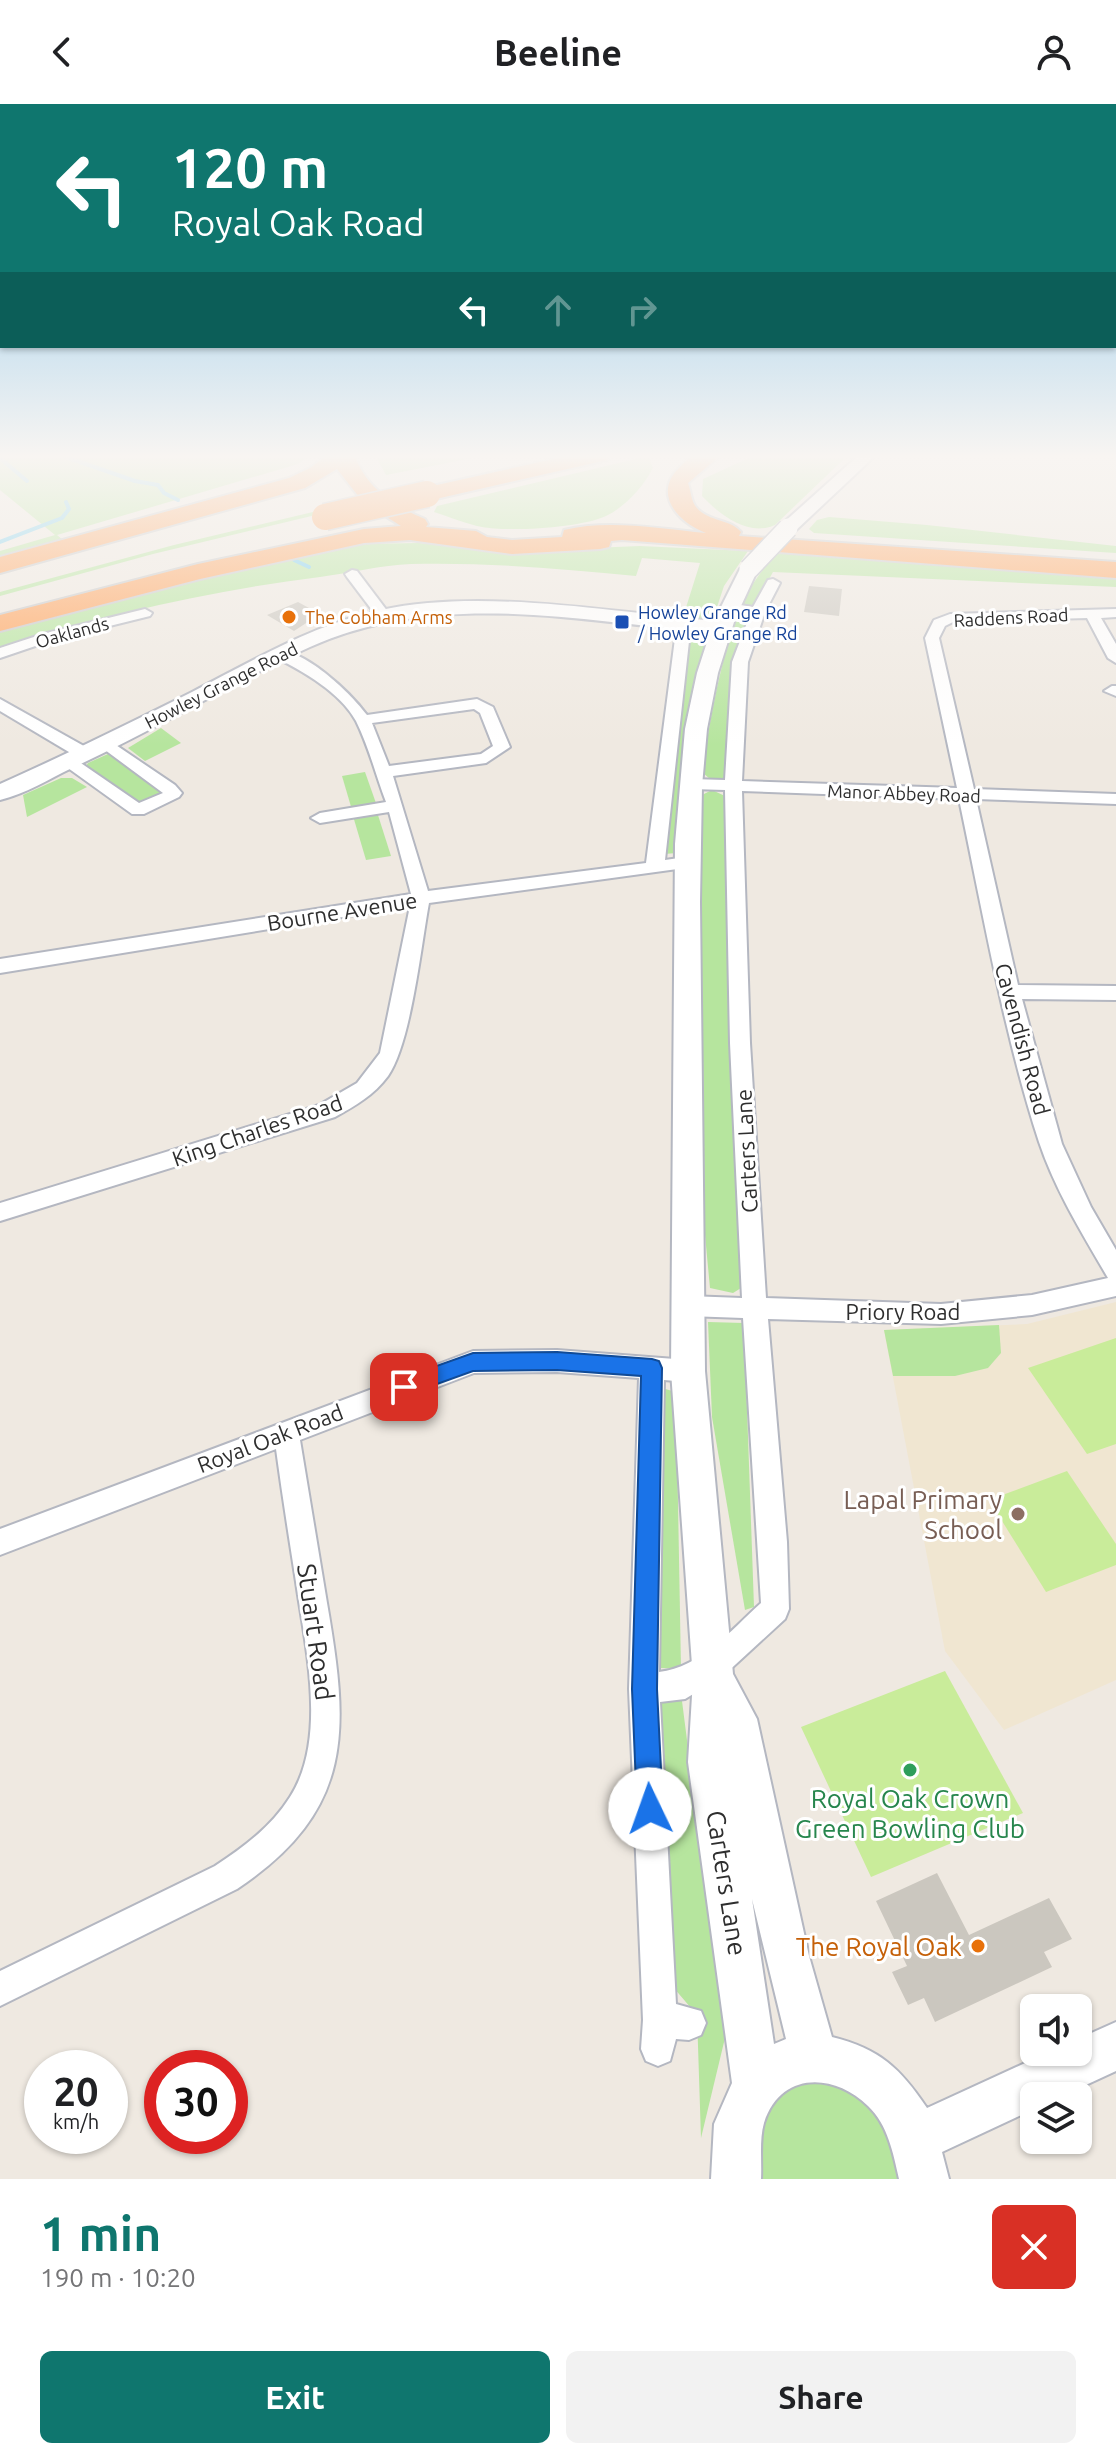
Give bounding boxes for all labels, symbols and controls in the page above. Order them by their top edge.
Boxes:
icon: back [40,30,84,74]
icon: person [1032,30,1076,74]
text: Beeline [494,32,622,73]
icon: left [40,136,144,240]
text: 120 m [172,136,328,199]
text: Royal Oak Road [172,202,425,243]
icon: left [452,288,496,332]
icon: ahead [536,288,580,332]
icon: right [620,288,664,332]
place label: Howley Grange Rd / Howley Grange Rd [637,602,798,643]
street label: Raddens Road [953,604,1069,630]
place label: The Cobham Arms [305,607,453,627]
marker: The Cobham Arms [280,608,298,626]
street label: Oaklands [33,613,111,651]
marker: Howley Grange Rd / Howley Grange Rd [613,613,631,631]
street label: Howley Grange Road [141,638,301,732]
street label: Manor Abbey Road [827,780,981,806]
street label: Bourne Avenue [265,887,419,935]
street label: Cavendish Road [991,960,1055,1118]
street label: Carters Lane [730,1088,762,1214]
street label: King Charles Road [169,1089,345,1171]
street label: Priory Road [846,1299,960,1324]
pin [370,1353,438,1421]
icon: arrive [382,1365,426,1409]
street label: Royal Oak Road [193,1399,347,1477]
place label: Lapal Primary School [844,1485,1002,1544]
marker: Lapal Primary School [1009,1505,1027,1523]
street label: Stuart Road [292,1562,340,1702]
marker: Royal Oak Crown Green Bowling Club [901,1761,919,1779]
position arrow [608,1767,692,1851]
place label: Royal Oak Crown Green Bowling Club [795,1784,1025,1843]
street label: Carters Lane [701,1808,753,1958]
place label: The Royal Oak [796,1932,962,1961]
marker: The Royal Oak [969,1937,987,1955]
map controls [1020,1994,1092,2154]
button: sound [1020,1994,1092,2066]
speed limit sign: 30 [144,2050,248,2154]
text: 20 [53,2069,99,2114]
button: layers [1020,2082,1092,2154]
text: km/h [53,2110,99,2133]
button: close [992,2205,1076,2289]
text: 1 min [40,2206,161,2260]
text: 190 m · 10:20 [40,2263,196,2292]
button: Exit [40,2351,550,2443]
button: Share [566,2351,1076,2443]

